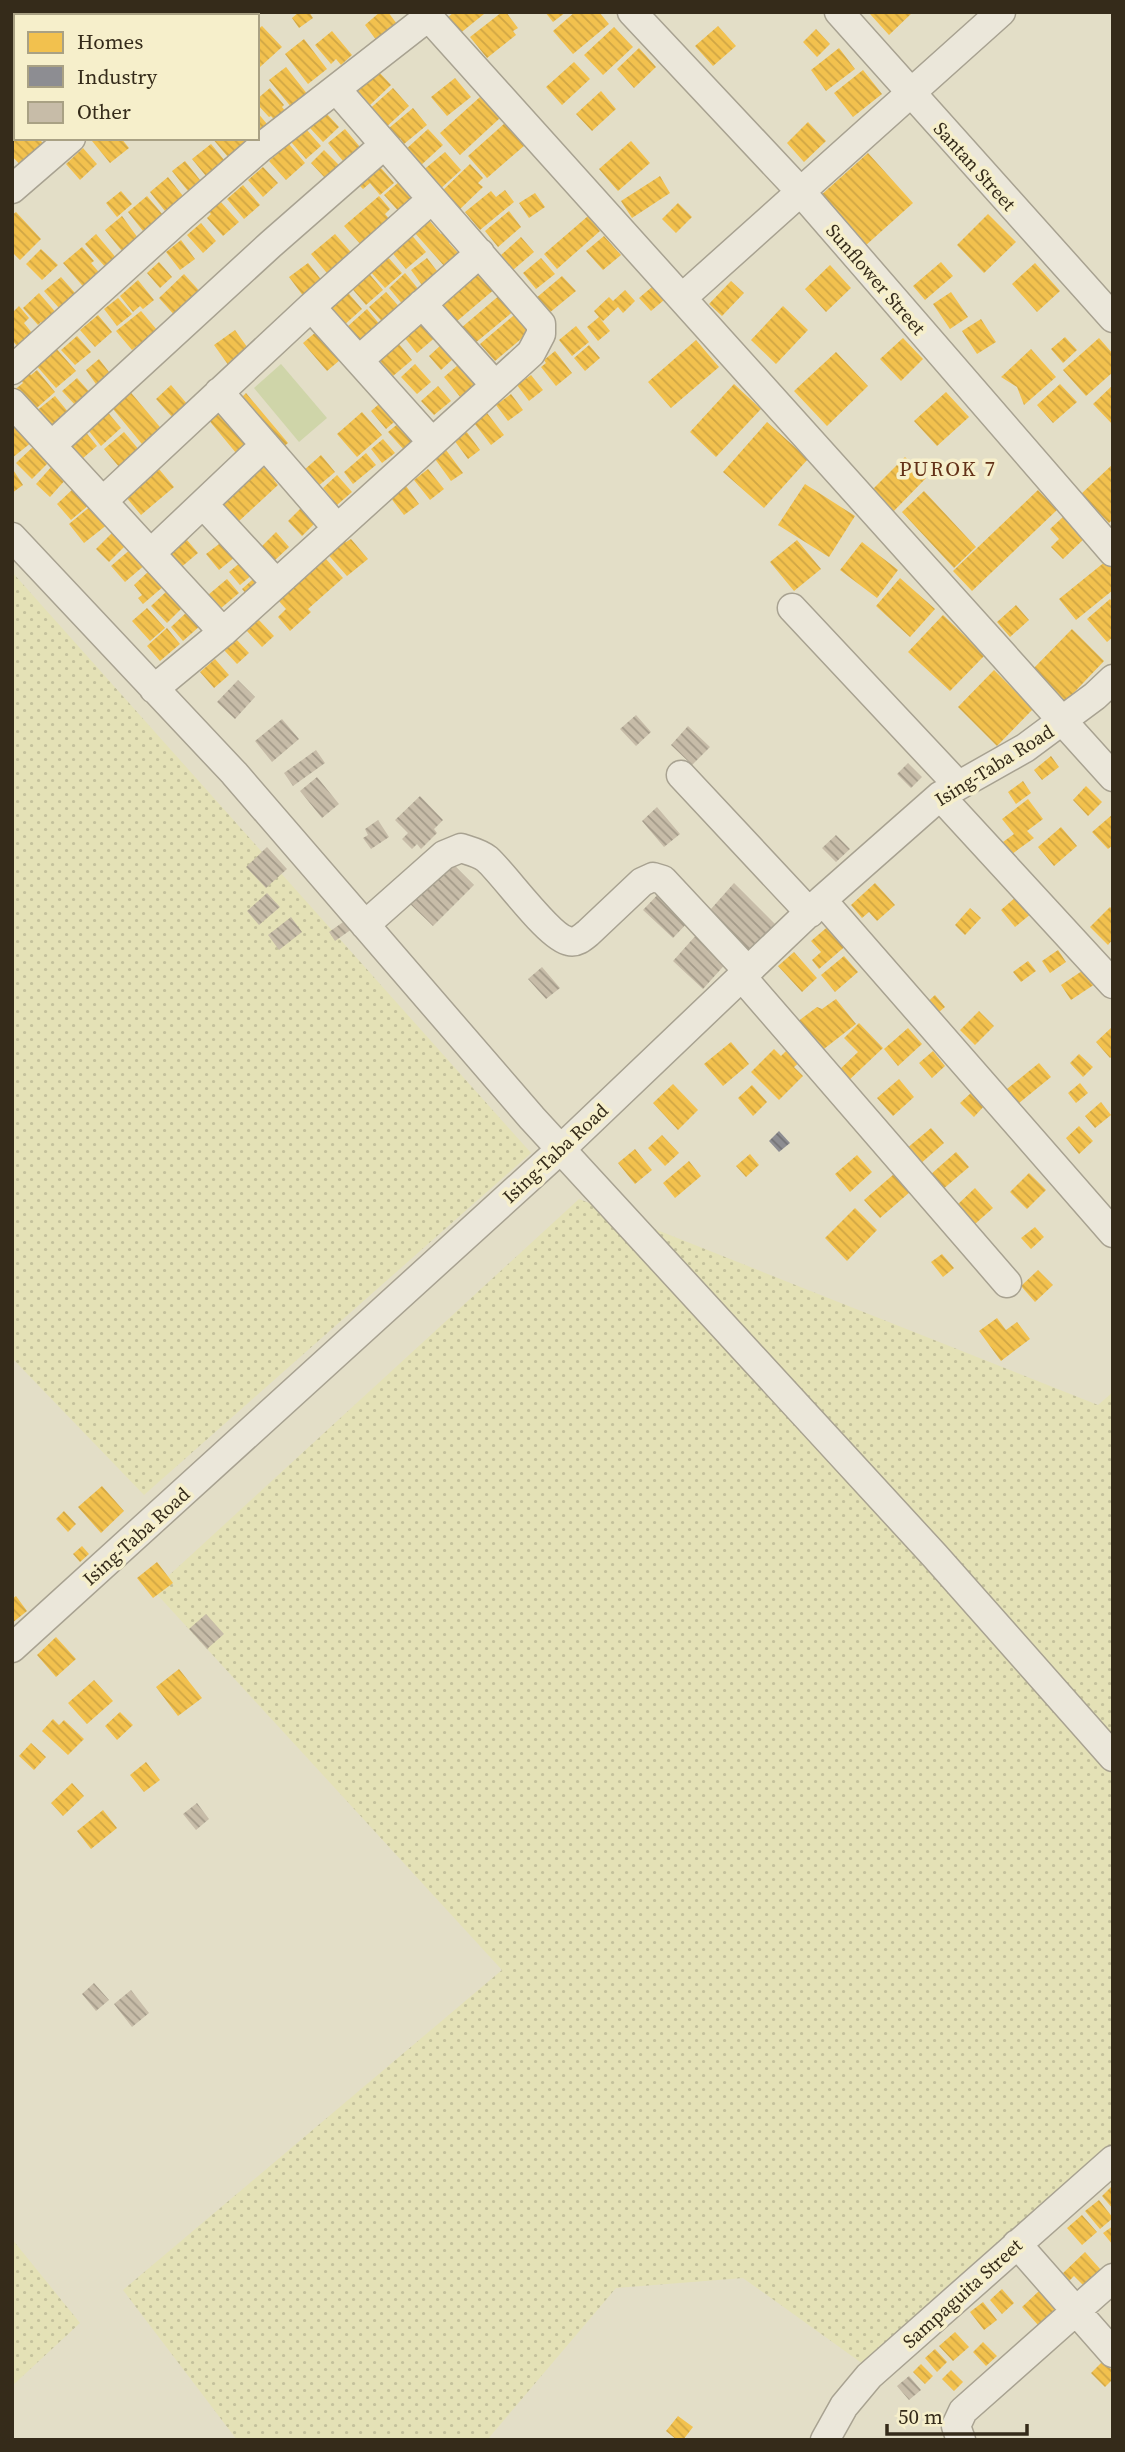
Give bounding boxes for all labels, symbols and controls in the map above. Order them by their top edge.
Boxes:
legend [14,14,259,140]
text: Homes [77,27,143,56]
text: Industry [77,62,157,91]
text: Other [77,97,131,126]
street label: Santan Street [928,116,1023,217]
street label: Sunflower Street [820,218,932,341]
district label: PUROK 7 [899,454,997,483]
street label: Ising-Taba Road [930,718,1059,812]
street label: Ising-Taba Road [497,1097,614,1209]
street label: Ising-Taba Road [77,1481,195,1591]
street label: Sampaguita Street [897,2232,1028,2354]
scale bar [887,2392,1027,2436]
text: 50 m [898,2402,943,2431]

